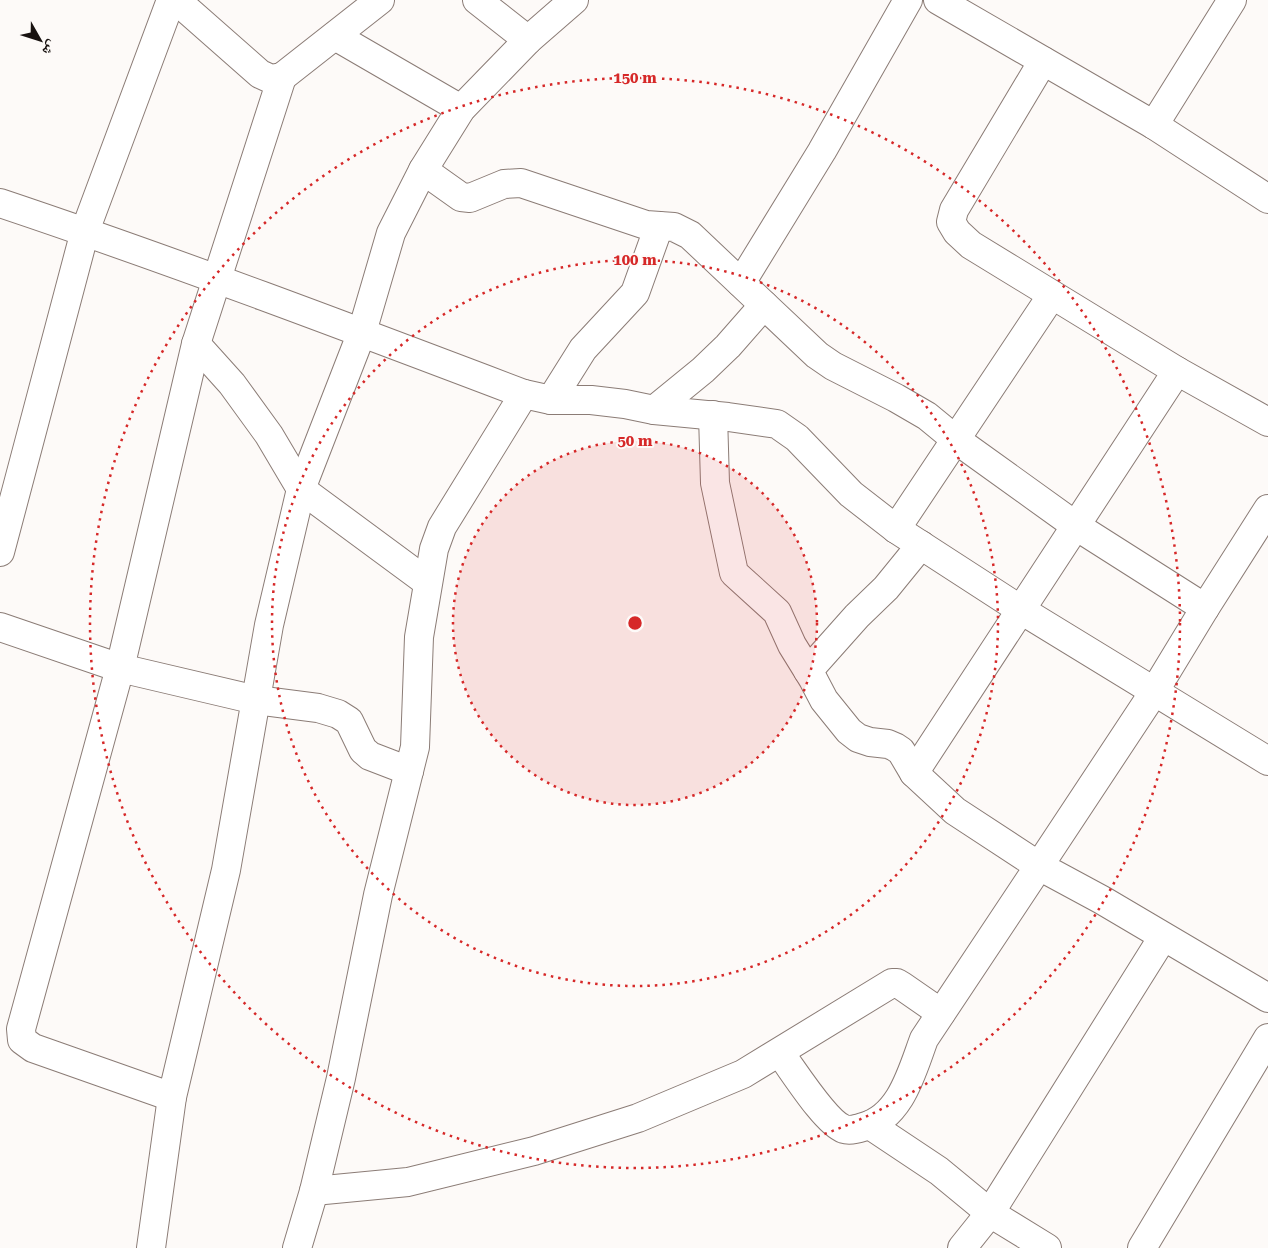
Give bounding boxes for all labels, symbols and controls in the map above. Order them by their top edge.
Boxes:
north arrow [15,15,65,65]
text: ش [38,37,61,59]
text: 150 m [613,69,657,87]
text: 100 m [613,251,657,269]
text: 50 m [617,432,653,450]
centre of rings [626,614,644,632]

